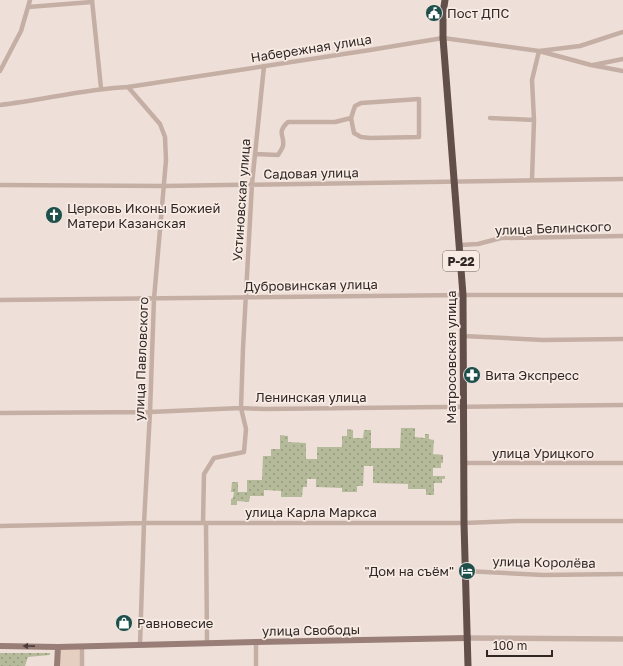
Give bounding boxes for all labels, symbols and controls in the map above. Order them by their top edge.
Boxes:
public building icon: Пост ДПС [424,3,444,23]
place label: Пост ДПС [447,5,509,21]
street label: Набережная улица [249,31,373,65]
street label: Устиновская улица [229,138,253,262]
street label: Садовая улица [263,164,359,182]
place label: Церковь Иконы Божией Матери Казанская [67,200,220,231]
church icon: Церковь Иконы Божией Матери Казанская [44,205,64,225]
street label: улица Белинского [494,218,612,238]
road number: Р-22 [443,251,479,271]
street label: Дубровинская улица [244,276,378,294]
street label: Матросовская улица [443,290,459,424]
street label: улица Павловского [131,296,151,421]
pharmacy icon: Вита Экспресс [462,365,482,385]
place label: Вита Экспресс [485,367,579,383]
street label: Ленинская улица [255,389,367,405]
street label: улица Урицкого [492,445,594,461]
street label: улица Карла Маркса [245,504,377,520]
street label: улица Королёва [492,553,596,571]
hotel icon: "Дом на съём" [457,561,477,581]
place label: "Дом на съём" [365,563,454,579]
shop icon: Равновесие [114,613,134,633]
place label: Равновесие [137,615,213,631]
street label: улица Свободы [262,621,360,639]
scale bar [487,632,552,658]
text: 100 m [493,638,527,653]
one-way arrow [22,643,35,649]

